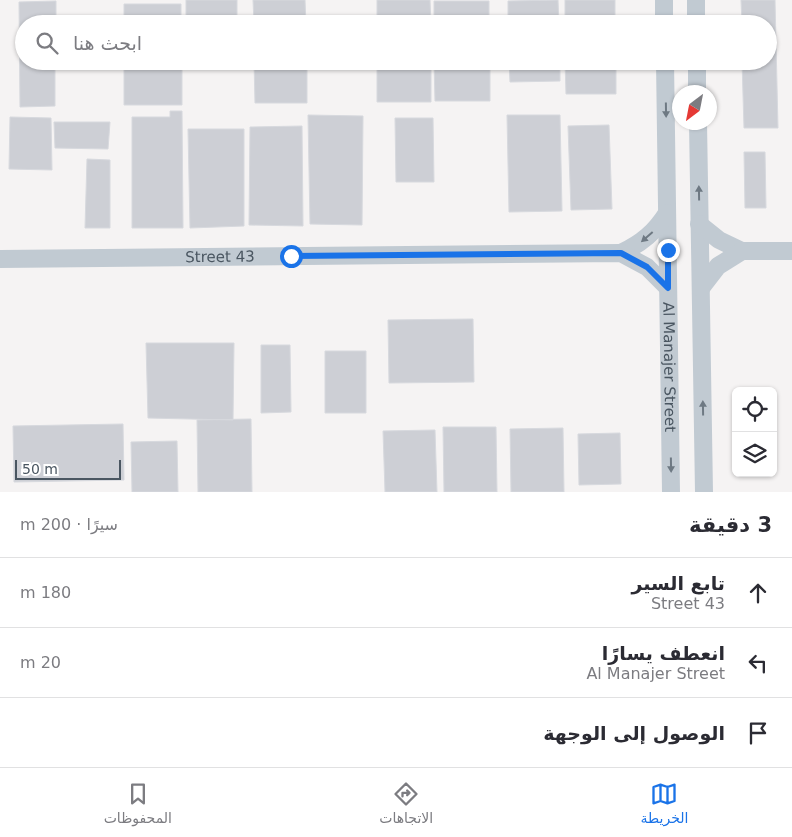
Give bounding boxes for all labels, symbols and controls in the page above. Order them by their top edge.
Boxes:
search box [15,15,777,70]
icon: search [33,29,61,57]
text: ابحث هنا [73,32,142,54]
north arrow [672,85,717,130]
one-way arrow [662,102,670,118]
one-way arrow [695,185,703,201]
one-way arrow [641,231,654,242]
route end [657,239,680,262]
route start [280,245,303,268]
street label: Street 43 [185,248,255,266]
street label: Al Manajer Street [659,302,679,432]
map controls [732,387,777,477]
button: locate [732,387,777,432]
one-way arrow [699,400,707,416]
button: layers [732,432,777,477]
scale bar [15,457,121,480]
one-way arrow [667,457,675,473]
text: 50 m [22,461,58,477]
text: 3 دقيقة [689,513,772,537]
text: سيرًا · 200 m [20,515,118,534]
text: تابع السير [631,572,725,594]
icon: ahead [744,579,772,607]
text: 180 m [20,583,71,602]
text: Street 43 [651,594,725,613]
text: انعطف يسارًا [602,642,725,664]
icon: left [744,649,772,677]
text: 20 m [20,653,61,672]
text: Al Manajer Street [586,664,725,683]
icon: arrive [744,719,772,747]
text: الوصول إلى الوجهة [543,722,725,744]
tab: المحفوظات [104,780,172,826]
tab: الاتجاهات [379,780,433,826]
tab: الخريطة [641,780,688,826]

